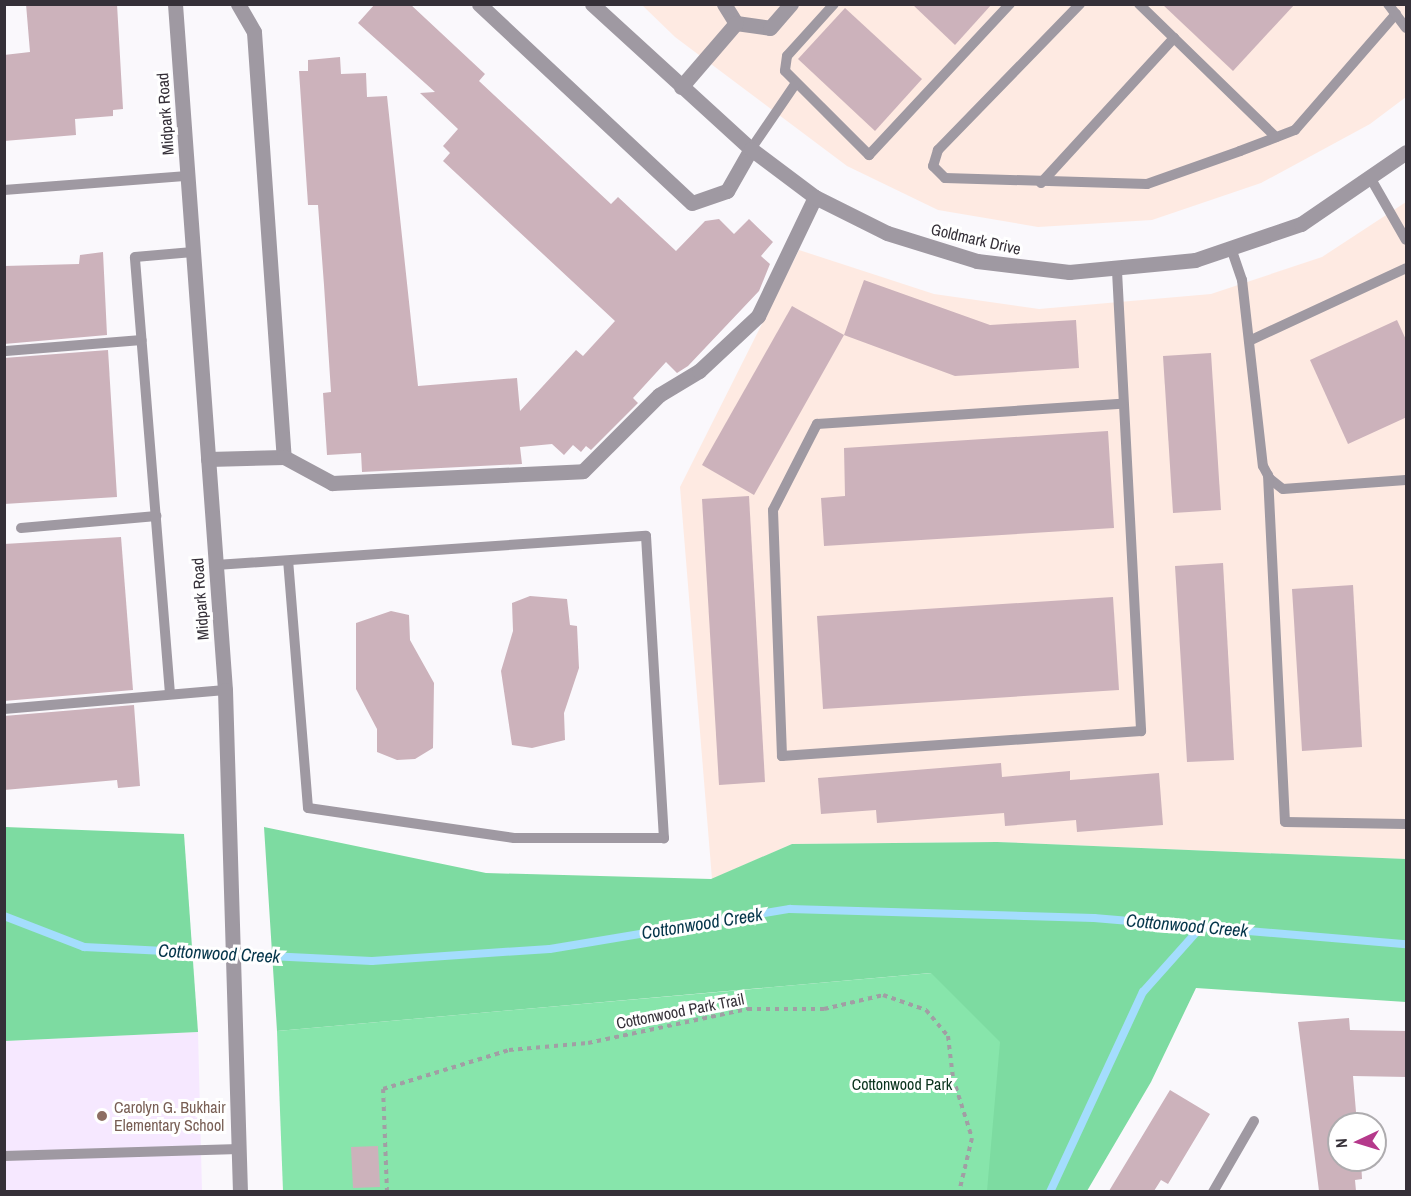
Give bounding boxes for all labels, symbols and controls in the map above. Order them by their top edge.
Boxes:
street label: Midpark Road [153,72,177,156]
street label: Goldmark Drive [929,219,1023,259]
street label: Midpark Road [188,557,212,641]
water label: Cottonwood Creek [640,904,764,944]
water label: Cottonwood Creek [1125,910,1249,942]
water label: Cottonwood Creek [157,940,281,968]
street label: Cottonwood Park Trail [614,989,746,1033]
park label: Cottonwood Park [852,1074,952,1094]
place label: Carolyn G. Bukhair Elementary School [114,1097,226,1135]
marker: Carolyn G. Bukhair Elementary School [95,1109,109,1123]
north arrow [1327,1112,1387,1172]
text: N [1330,1138,1352,1149]

